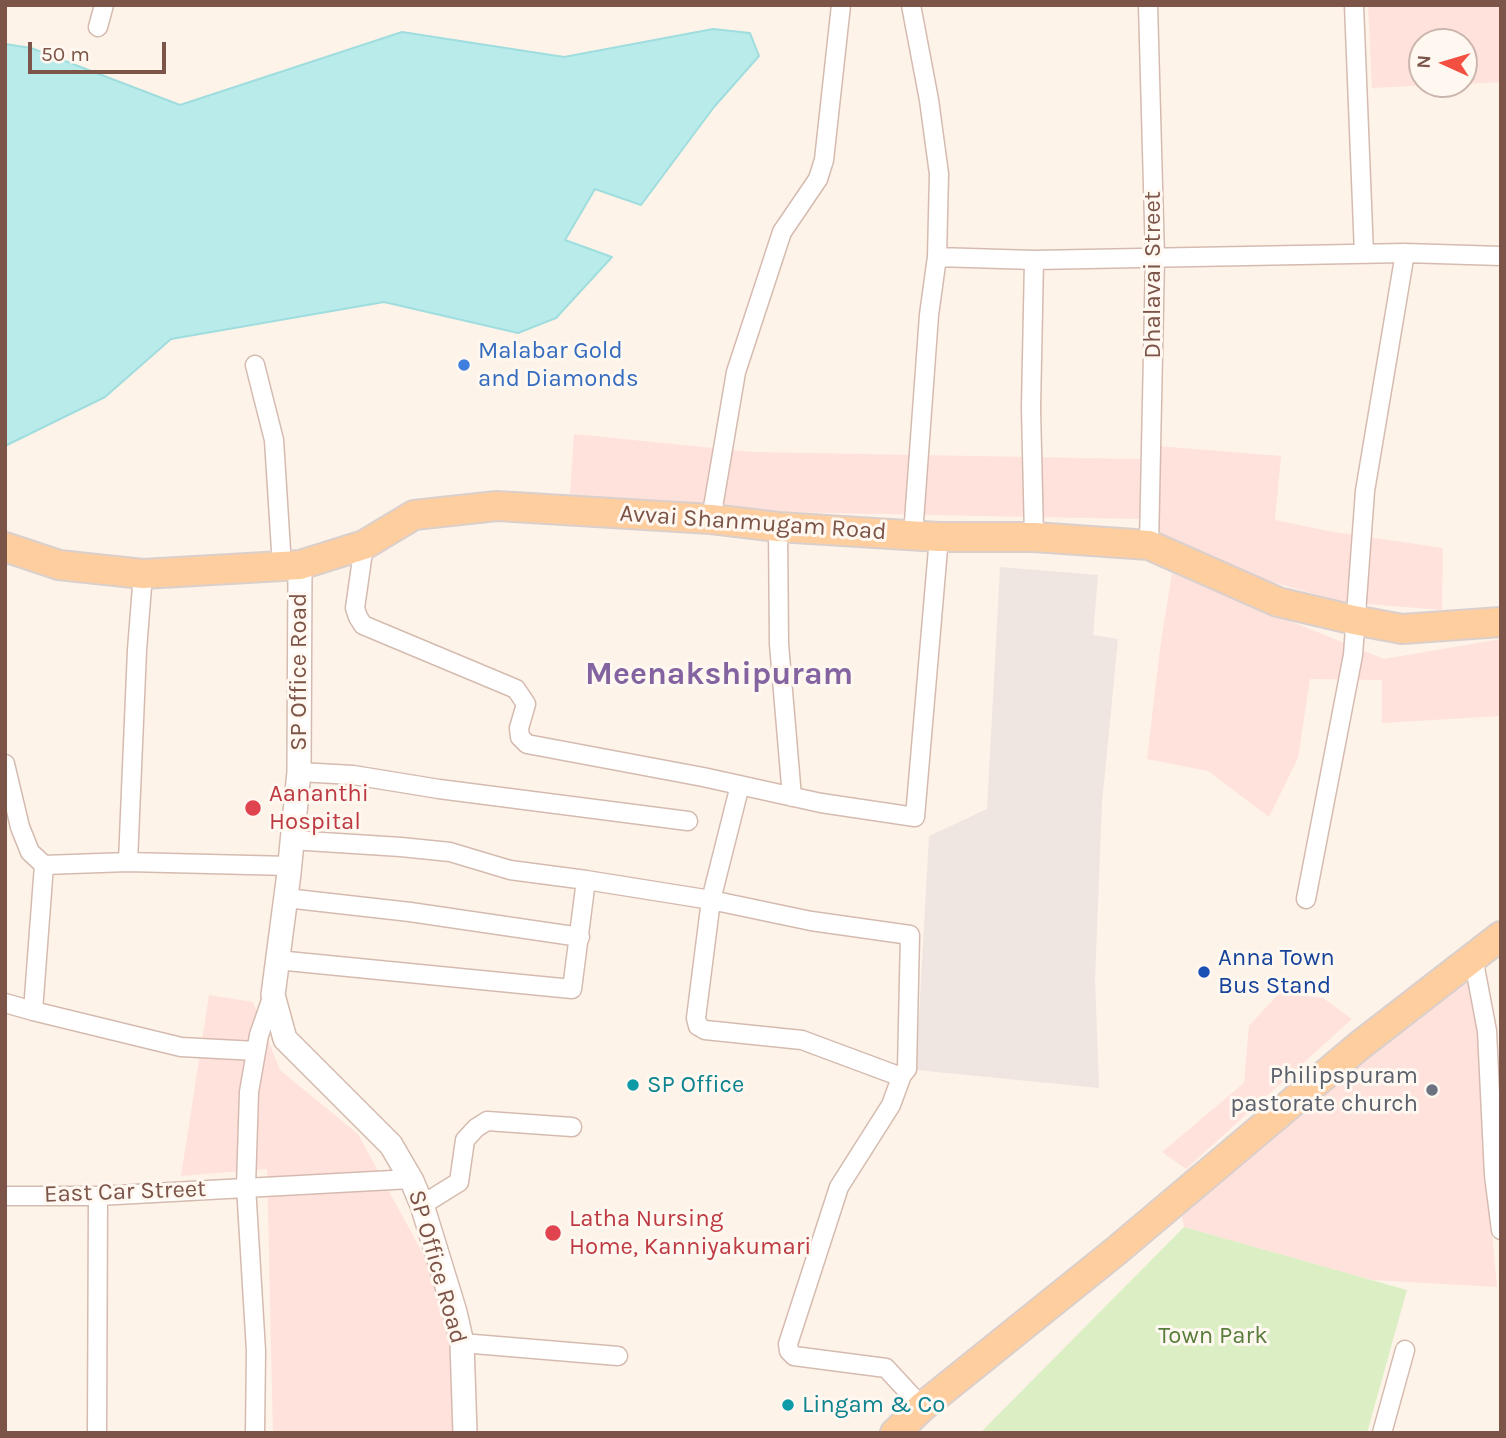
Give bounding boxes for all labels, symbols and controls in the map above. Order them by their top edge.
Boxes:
scale bar [32,28,170,72]
north arrow [1408,28,1478,98]
text: 50 m [41,42,90,66]
text: N [1413,54,1435,69]
street label: Dhalavai Street [1139,191,1167,359]
place label: Malabar Gold and Diamonds [478,337,639,393]
marker: Malabar Gold and Diamonds [456,357,472,373]
street label: Avvai Shanmugam Road [619,499,887,547]
street label: SP Office Road [285,593,313,751]
district label: Meenakshipuram [585,656,853,694]
place label: Aananthi Hospital [269,780,369,836]
marker: Aananthi Hospital [243,798,263,818]
place label: Anna Town Bus Stand [1218,944,1335,1000]
marker: Anna Town Bus Stand [1196,964,1212,980]
place label: Philipspuram pastorate church [1230,1062,1418,1118]
place label: SP Office [647,1071,744,1099]
marker: SP Office [625,1077,641,1093]
marker: Philipspuram pastorate church [1424,1082,1440,1098]
street label: East Car Street [43,1175,207,1209]
street label: SP Office Road [401,1187,473,1347]
place label: Latha Nursing Home, Kanniyakumari [569,1205,811,1261]
marker: Latha Nursing Home, Kanniyakumari [543,1223,563,1243]
park label: Town Park [1158,1322,1268,1350]
place label: Lingam & Co [802,1391,945,1419]
marker: Lingam & Co [780,1397,796,1413]

